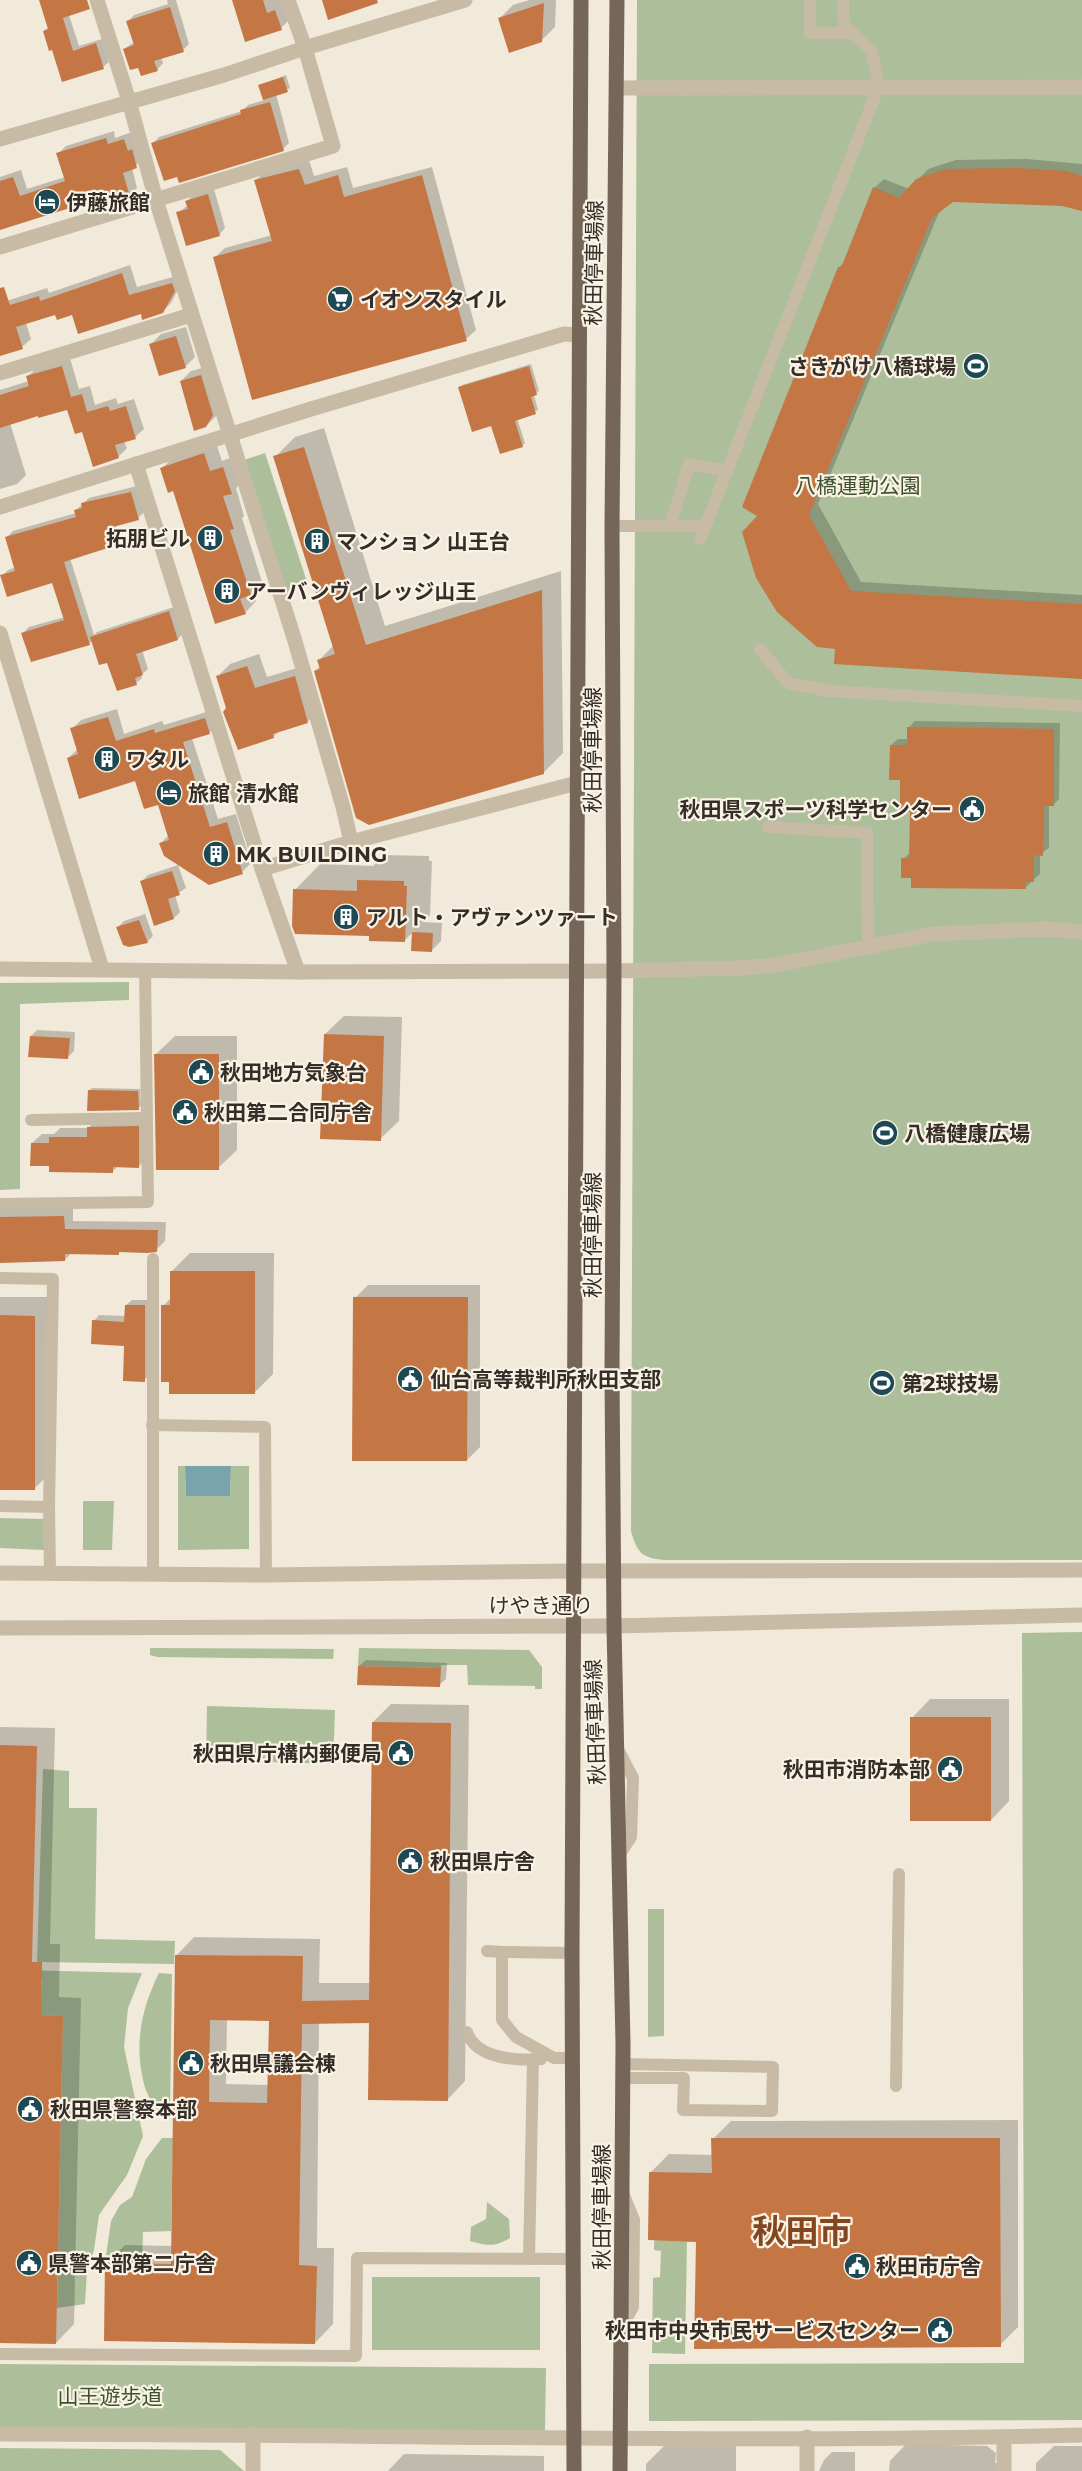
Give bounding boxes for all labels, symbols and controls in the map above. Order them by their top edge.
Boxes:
hotel icon: 伊藤旅館 [32,187,62,217]
place label: 伊藤旅館 [66,190,150,215]
street label: 秋田停車場線 [580,200,608,326]
supermarket icon: イオンスタイル [325,284,355,314]
place label: イオンスタイル [360,287,507,312]
sports icon: さきがけ八橋球場 [961,351,991,381]
place label: さきがけ八橋球場 [788,354,956,379]
park label: 八橋運動公園 [795,473,921,498]
building icon: 拓朋ビル [195,523,225,553]
place label: 拓朋ビル [106,526,190,551]
building icon: マンション 山王台 [302,526,332,556]
place label: マンション 山王台 [336,529,510,554]
building icon: アーバンヴィレッジ山王 [212,576,242,606]
place label: アーバンヴィレッジ山王 [246,579,477,604]
street label: 秋田停車場線 [580,687,605,813]
building icon: ワタル [92,744,122,774]
place label: ワタル [126,747,189,772]
hotel icon: 旅館 清水館 [154,778,184,808]
place label: 旅館 清水館 [188,781,299,806]
public building icon: 秋田県スポーツ科学センター [957,794,987,824]
place label: 秋田県スポーツ科学センター [679,797,952,822]
building icon: MK BUILDING [201,839,231,869]
place label: MK BUILDING [236,842,387,867]
building icon: アルト・アヴァンツァート [331,902,361,932]
place label: アルト・アヴァンツァート [366,905,618,930]
public building icon: 秋田地方気象台 [186,1057,216,1087]
place label: 秋田地方気象台 [220,1060,367,1085]
public building icon: 秋田第二合同庁舎 [170,1097,200,1127]
place label: 秋田第二合同庁舎 [204,1100,372,1125]
sports icon: 八橋健康広場 [870,1118,900,1148]
place label: 八橋健康広場 [904,1121,1030,1146]
street label: 秋田停車場線 [580,1172,605,1298]
public building icon: 仙台高等裁判所秋田支部 [395,1364,425,1394]
place label: 仙台高等裁判所秋田支部 [430,1367,661,1392]
sports icon: 第2球技場 [867,1368,897,1398]
place label: 第2球技場 [902,1371,998,1396]
street label: けやき通り [489,1593,594,1618]
street label: 秋田停車場線 [580,1659,610,1785]
public building icon: 秋田県庁構内郵便局 [386,1738,416,1768]
place label: 秋田県庁構内郵便局 [193,1741,382,1766]
public building icon: 秋田市消防本部 [935,1754,965,1784]
place label: 秋田市消防本部 [783,1757,930,1782]
public building icon: 秋田県庁舎 [395,1846,425,1876]
place label: 秋田県庁舎 [430,1849,535,1874]
public building icon: 秋田県議会棟 [176,2048,206,2078]
place label: 秋田県議会棟 [210,2051,336,2076]
public building icon: 秋田県警察本部 [15,2094,45,2124]
place label: 秋田県警察本部 [50,2097,197,2122]
street label: 秋田停車場線 [589,2144,614,2270]
district label: 秋田市 [753,2211,852,2251]
public building icon: 県警本部第二庁舎 [14,2248,44,2278]
place label: 県警本部第二庁舎 [48,2251,216,2276]
public building icon: 秋田市庁舎 [842,2251,872,2281]
place label: 秋田市庁舎 [876,2254,981,2279]
public building icon: 秋田市中央市民サービスセンター [925,2315,955,2345]
place label: 秋田市中央市民サービスセンター [605,2318,920,2343]
park label: 山王遊歩道 [58,2384,163,2409]

